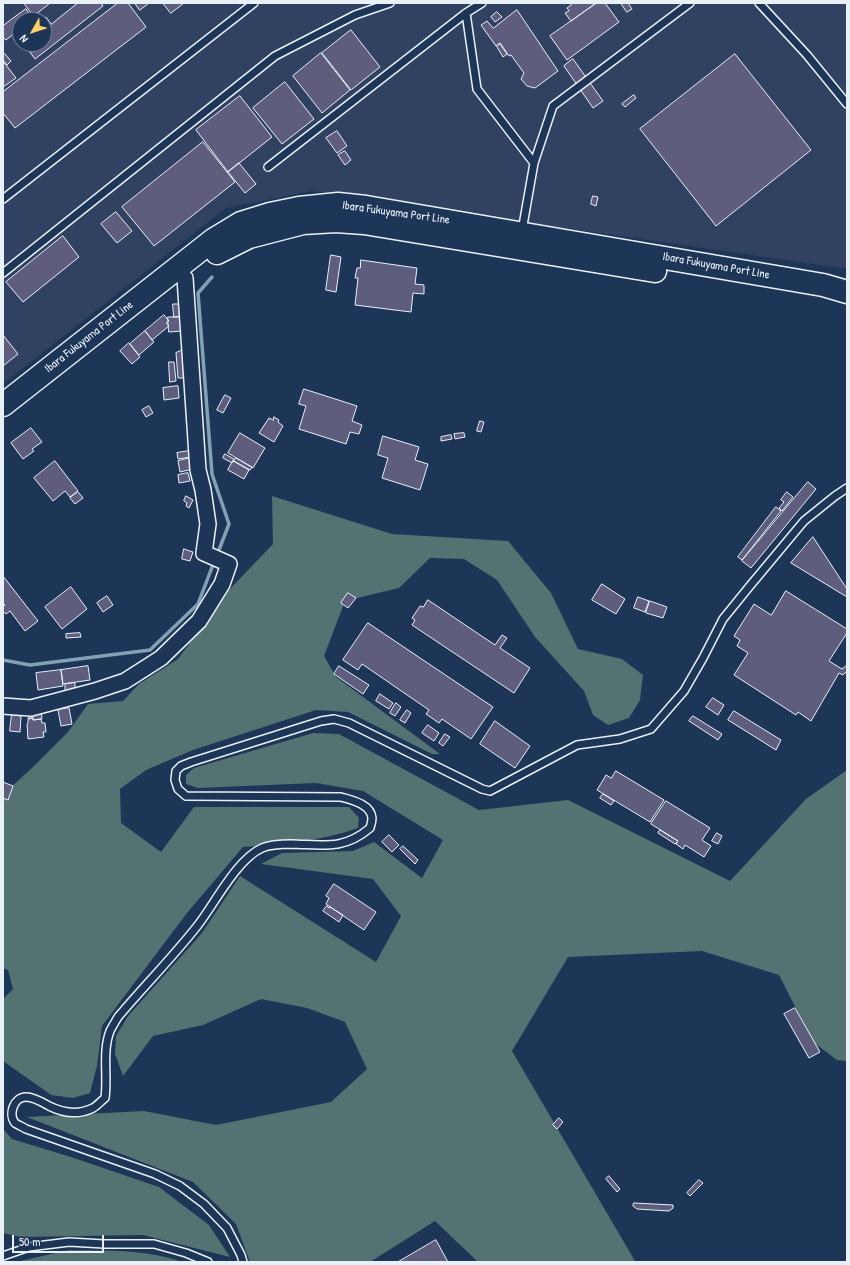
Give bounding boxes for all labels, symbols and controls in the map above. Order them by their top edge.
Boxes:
north arrow [12,12,52,52]
text: N [16,32,31,46]
street label: Ibara Fukuyama Port Line [341,198,451,228]
street label: Ibara Fukuyama Port Line [661,249,771,283]
street label: Ibara Fukuyama Port Line [42,298,136,376]
scale bar [14,1227,106,1253]
text: 50 m [19,1233,40,1250]

